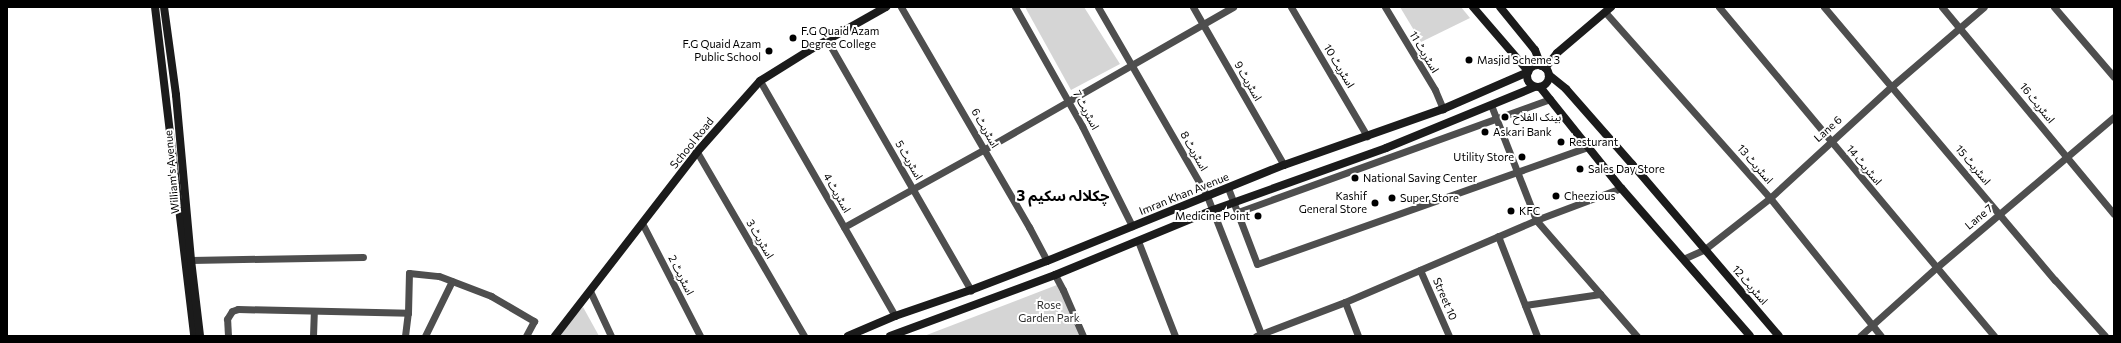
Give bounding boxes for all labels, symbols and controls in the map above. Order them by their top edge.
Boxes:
place label: F.G Quaid Azam Degree College [801,25,879,51]
street label: اسٹریٹ 11 [1406,29,1442,75]
marker: F.G Quaid Azam Degree College [788,33,798,43]
place label: F.G Quaid Azam Public School [683,38,761,64]
street label: اسٹریٹ 10 [1321,42,1357,90]
marker: F.G Quaid Azam Public School [764,46,774,56]
place label: Masjid Scheme 3 [1477,53,1560,67]
marker: Masjid Scheme 3 [1464,55,1474,65]
street label: اسٹریٹ 9 [1231,59,1265,103]
street label: اسٹریٹ 16 [2017,80,2057,126]
street label: اسٹریٹ 7 [1070,88,1102,132]
street label: اسٹریٹ 6 [968,106,1002,150]
place label: بینک الفلاح [1513,110,1561,124]
marker: بینک الفلاح [1500,112,1510,122]
street label: Lane 6 [1811,113,1845,145]
street label: School Road [667,115,717,171]
place label: Askari Bank [1493,125,1552,139]
marker: Askari Bank [1480,127,1490,137]
street label: اسٹریٹ 8 [1177,129,1211,173]
street label: William's Avenue [162,130,182,214]
place label: Resturant [1569,135,1618,149]
marker: Resturant [1556,137,1566,147]
street label: اسٹریٹ 5 [893,138,925,182]
street label: اسٹریٹ 13 [1734,142,1776,186]
street label: اسٹریٹ 14 [1843,142,1885,188]
street label: اسٹریٹ 15 [1953,142,1993,188]
place label: Utility Store [1453,150,1514,164]
marker: Utility Store [1517,152,1527,162]
place label: Sales Day Store [1588,162,1665,176]
marker: Sales Day Store [1575,164,1585,174]
street label: Imran Khan Avenue [1137,170,1231,218]
street label: اسٹریٹ 4 [820,171,854,215]
place label: National Saving Center [1363,171,1477,185]
marker: National Saving Center [1350,173,1360,183]
district label: چکلالہ سکیم 3 [1017,187,1109,205]
place label: Cheezious [1564,189,1615,203]
place label: Kashif General Store [1299,190,1367,216]
place label: Super Store [1400,191,1459,205]
marker: Cheezious [1551,191,1561,201]
marker: Super Store [1387,193,1397,203]
marker: Kashif General Store [1370,198,1380,208]
street label: Lane 7 [1962,202,1996,232]
place label: KFC [1519,204,1540,218]
marker: KFC [1506,206,1516,216]
place label: Medicine Point [1175,209,1250,223]
marker: Medicine Point [1253,211,1263,221]
street label: اسٹریٹ 3 [744,217,776,261]
street label: اسٹریٹ 2 [665,253,697,297]
street label: اسٹریٹ 12 [1729,263,1771,307]
street label: Street 10 [1430,276,1460,322]
park label: Rose Garden Park [1018,299,1080,325]

